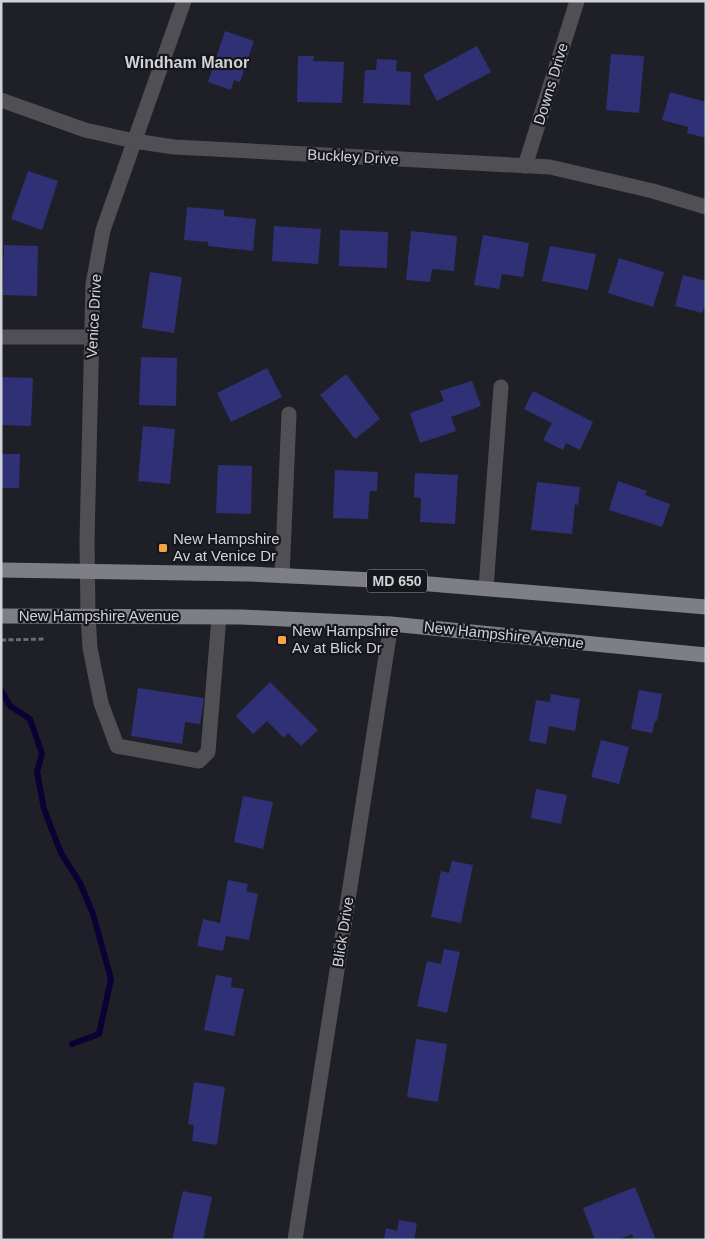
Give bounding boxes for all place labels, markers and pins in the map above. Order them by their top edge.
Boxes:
place label: New Hampshire Av at Venice Dr [173,530,280,564]
marker: New Hampshire Av at Venice Dr [157,542,169,554]
place label: New Hampshire Av at Blick Dr [292,622,399,656]
marker: New Hampshire Av at Blick Dr [276,634,288,646]

